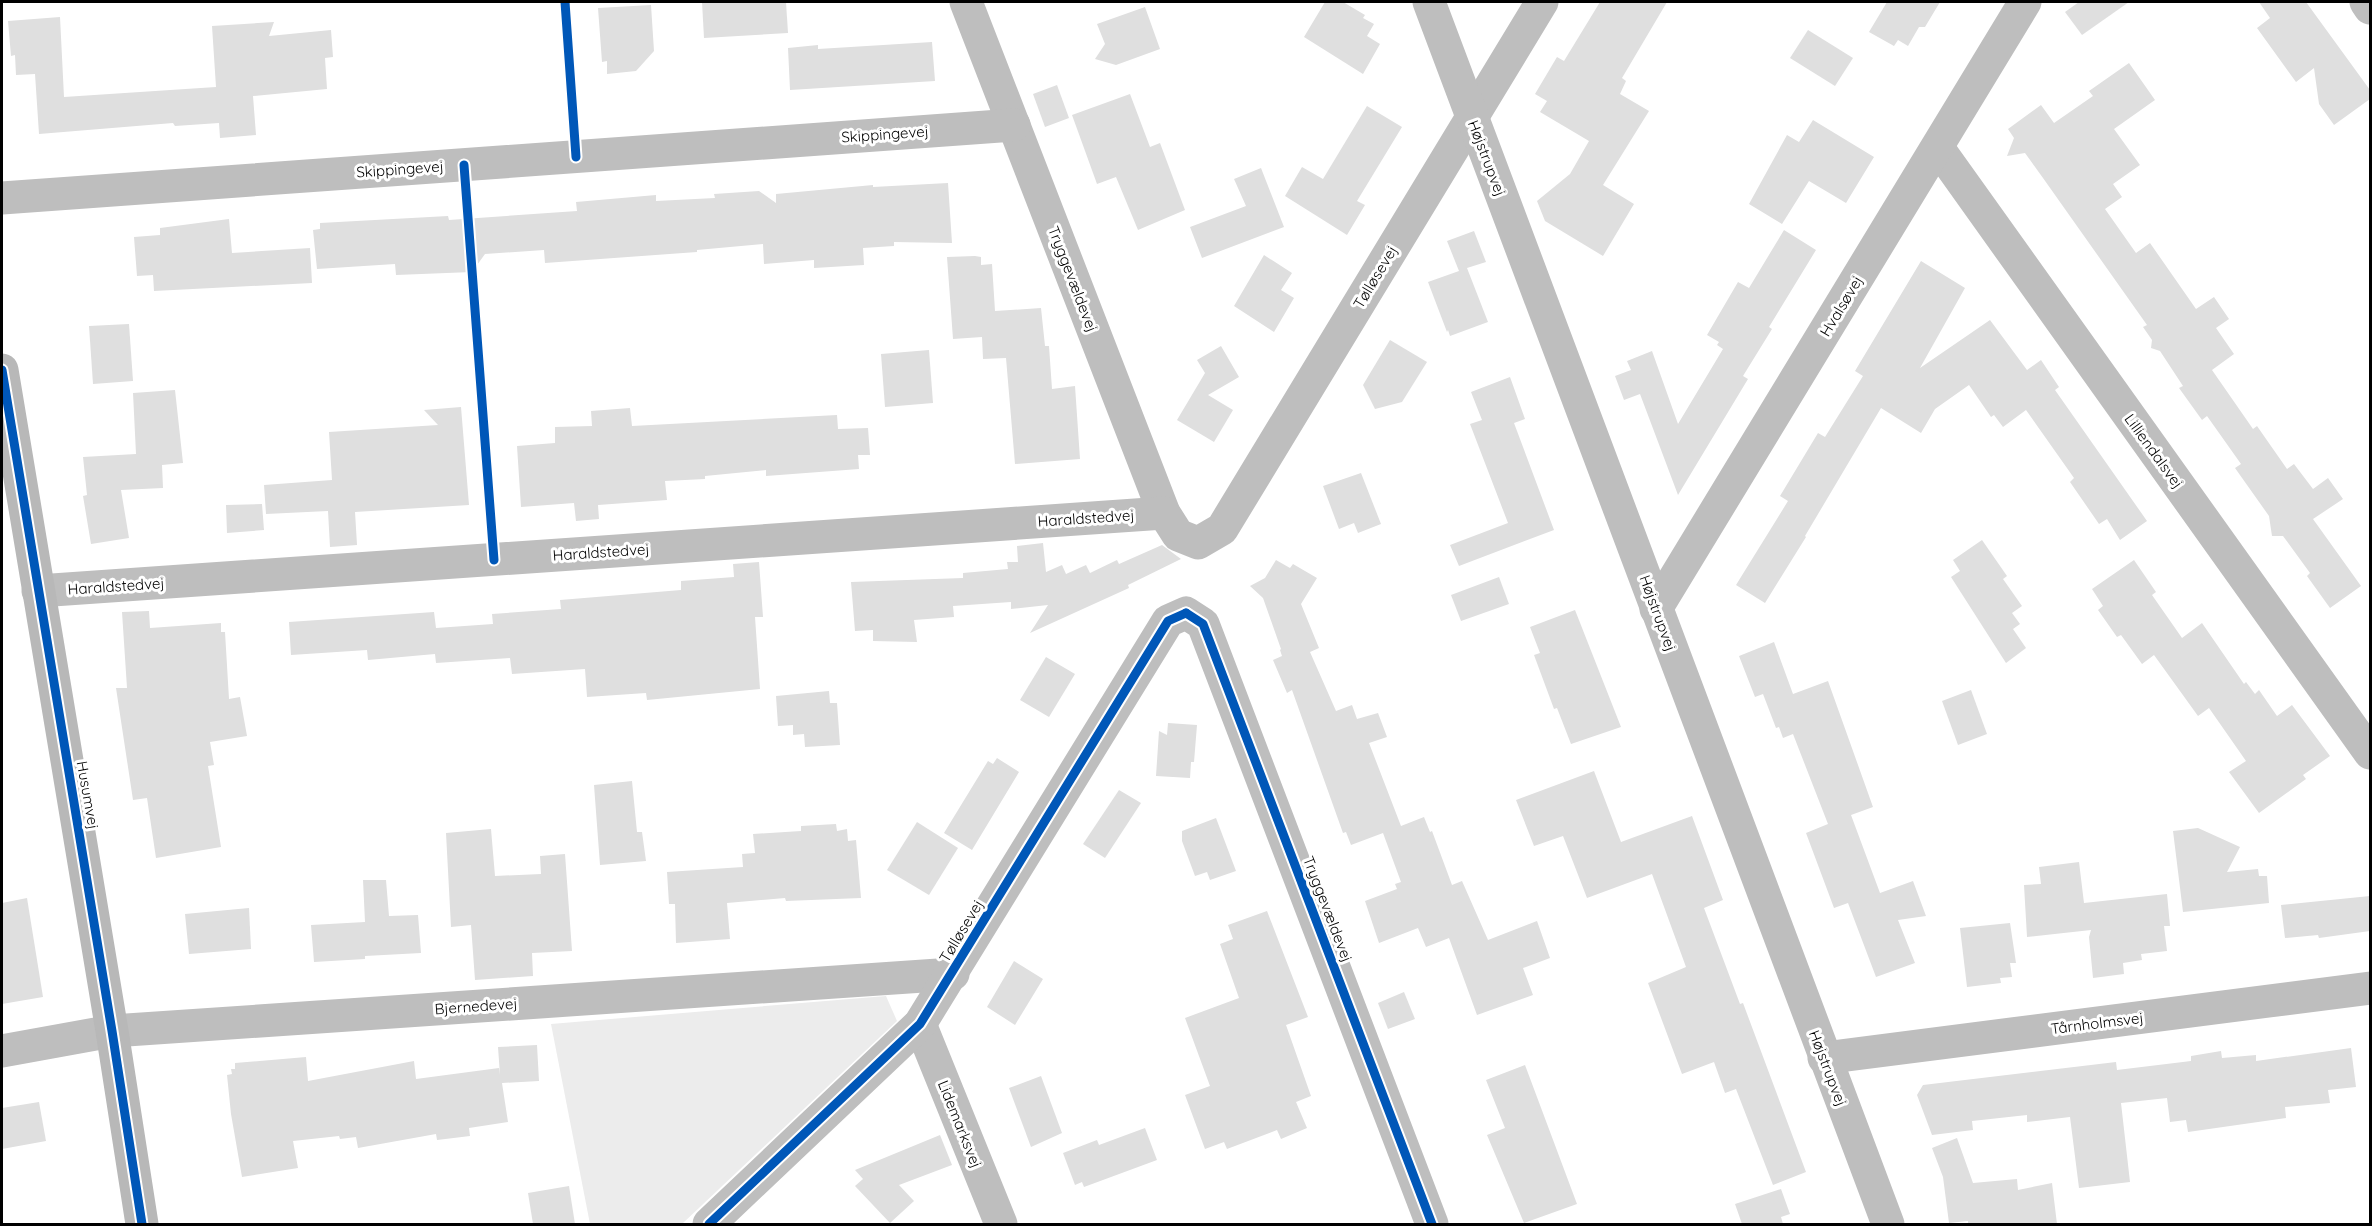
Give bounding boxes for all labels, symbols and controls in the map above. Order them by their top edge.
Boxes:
street label: Højstrupvej [1464,117,1510,199]
street label: Skippingevej [841,121,929,147]
street label: Skippingevej [356,156,444,182]
street label: Tryggevældevej [1044,223,1102,335]
street label: Tølløsevej [1349,242,1401,312]
street label: Hvalsøvej [1815,272,1867,340]
street label: Lilliendalsvej [2121,410,2187,492]
street label: Haraldstedvej [1037,505,1135,531]
street label: Haraldstedvej [552,539,650,565]
street label: Højstrupvej [1635,572,1681,654]
street label: Haraldstedvej [67,573,165,599]
street label: Husumvej [73,759,103,831]
street label: Tryggevældevej [1299,853,1357,965]
street label: Tølløsevej [935,896,987,966]
street label: Bjernedevej [434,994,518,1018]
street label: Tårnholmsvej [2050,1008,2144,1038]
street label: Højstrupvej [1805,1027,1851,1109]
street label: Lidemarksvej [934,1077,986,1171]

